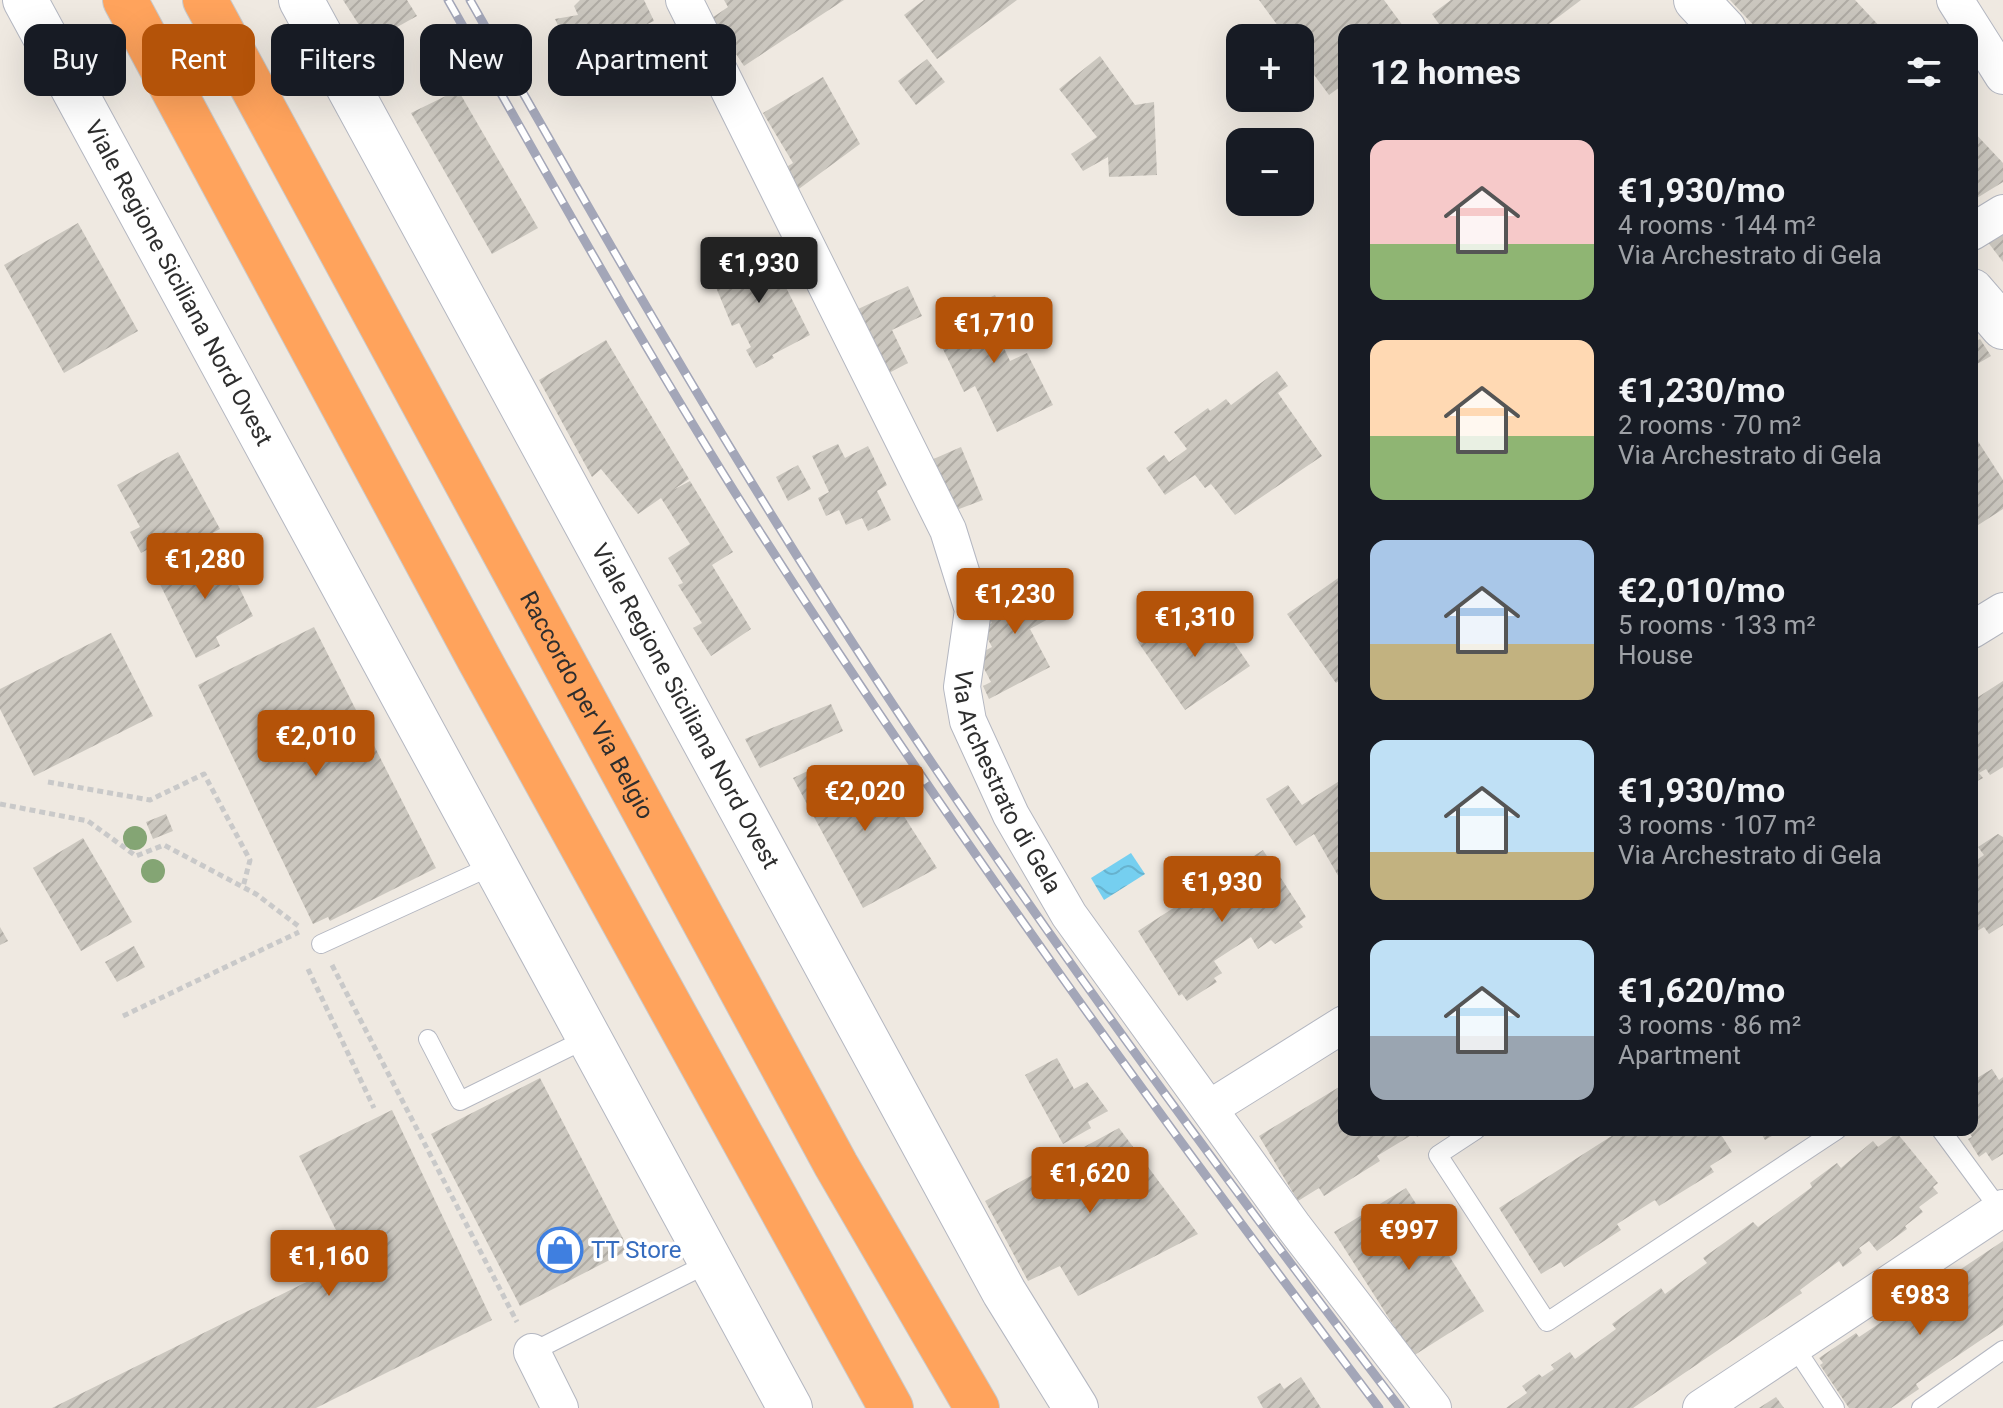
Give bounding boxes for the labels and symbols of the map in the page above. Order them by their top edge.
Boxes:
street label: Viale Regione Siciliana Nord Ovest [79,115,278,451]
pin: €1,930 [694,237,824,305]
pin: €1,710 [929,297,1059,365]
pin: €1,280 [140,533,270,601]
street label: Viale Regione Siciliana Nord Ovest [586,539,785,874]
pin: €1,230 [950,568,1080,636]
street label: Raccordo per Via Belgio [514,587,660,824]
pin: €1,310 [1130,591,1260,659]
street label: Via Archestrato di Gela [948,668,1067,898]
pin: €2,010 [251,710,381,778]
pin: €2,020 [800,765,930,833]
pin: €1,930 [1157,856,1287,924]
pin: €1,620 [1025,1147,1155,1215]
pin: €997 [1362,1204,1456,1272]
shop icon: TT Store [536,1226,584,1274]
pin: €1,160 [264,1230,394,1298]
place label: TT Store [591,1236,682,1264]
pin: €983 [1873,1269,1967,1337]

